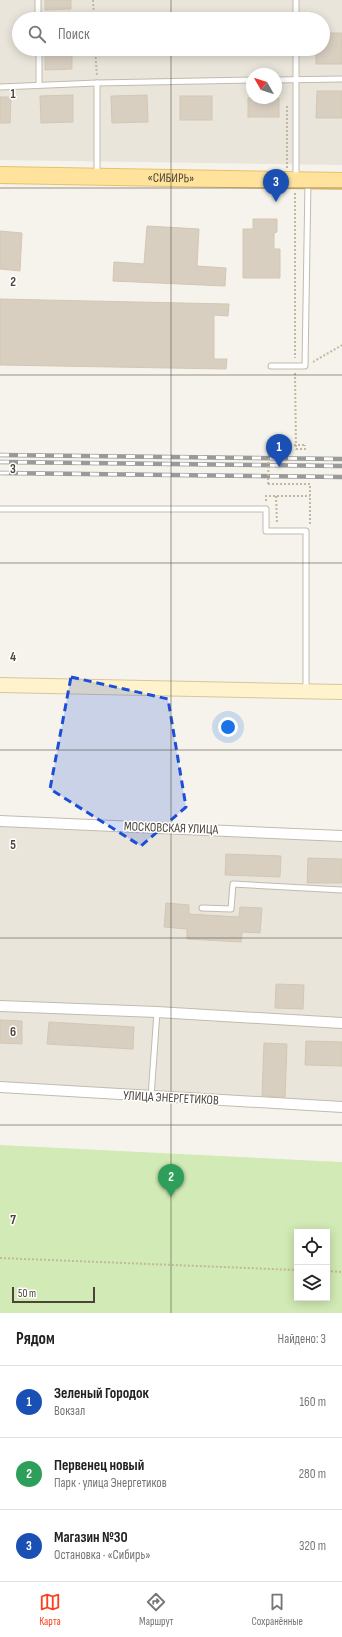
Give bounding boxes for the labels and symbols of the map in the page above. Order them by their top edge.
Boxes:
north arrow [246,68,282,104]
text: 1 [10,86,16,102]
pin: 3 [263,169,289,202]
street label: «СИБИРЬ» [148,170,194,186]
text: 2 [10,274,16,290]
pin: 1 [266,434,292,467]
text: 3 [10,461,16,477]
text: 4 [10,649,16,665]
your location [218,717,238,737]
street label: МОСКОВСКАЯ УЛИЦА [124,818,219,838]
text: 5 [10,837,16,853]
text: 6 [10,1024,16,1040]
street label: УЛИЦА ЭНЕРГЕТИКОВ [123,1088,219,1109]
pin: 2 [158,1164,184,1197]
text: 7 [10,1212,16,1228]
scale bar [12,1285,95,1304]

